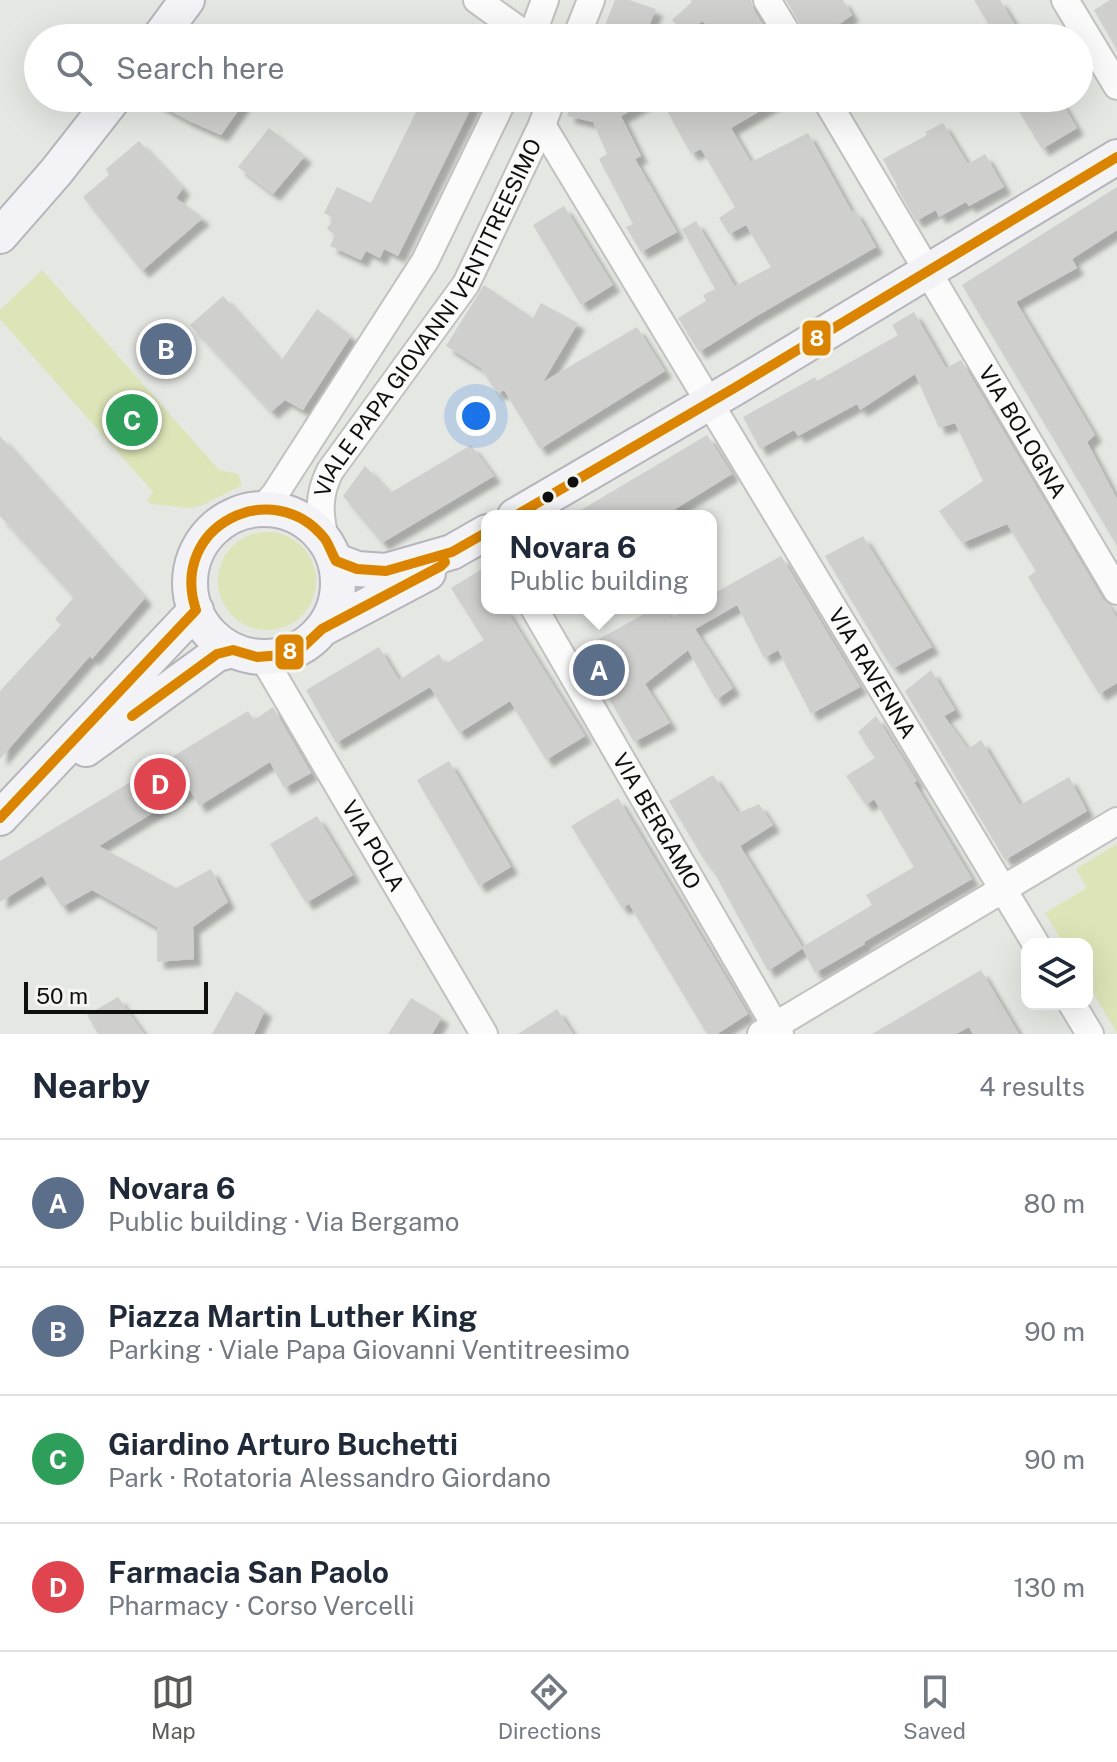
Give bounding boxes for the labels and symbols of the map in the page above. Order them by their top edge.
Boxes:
street label: VIALE PAPA GIOVANNI VENTITREESIMO [309,134,547,499]
pin: B [140,319,192,379]
line badge: 8 [801,319,832,357]
text: 8 [810,325,824,351]
street label: VIA BOLOGNA [973,361,1072,503]
pin: C [106,390,158,450]
your location [456,396,496,436]
unlabelled marker [565,474,581,490]
unlabelled marker [540,489,556,505]
street label: VIA RAVENNA [823,603,922,743]
line badge: 8 [274,633,305,671]
text: 8 [283,638,297,664]
pin: A [573,640,625,700]
street label: VIA BERGAMO [608,748,706,894]
pin: D [134,754,186,814]
street label: VIA POLA [337,796,410,896]
scale bar [24,978,208,1014]

